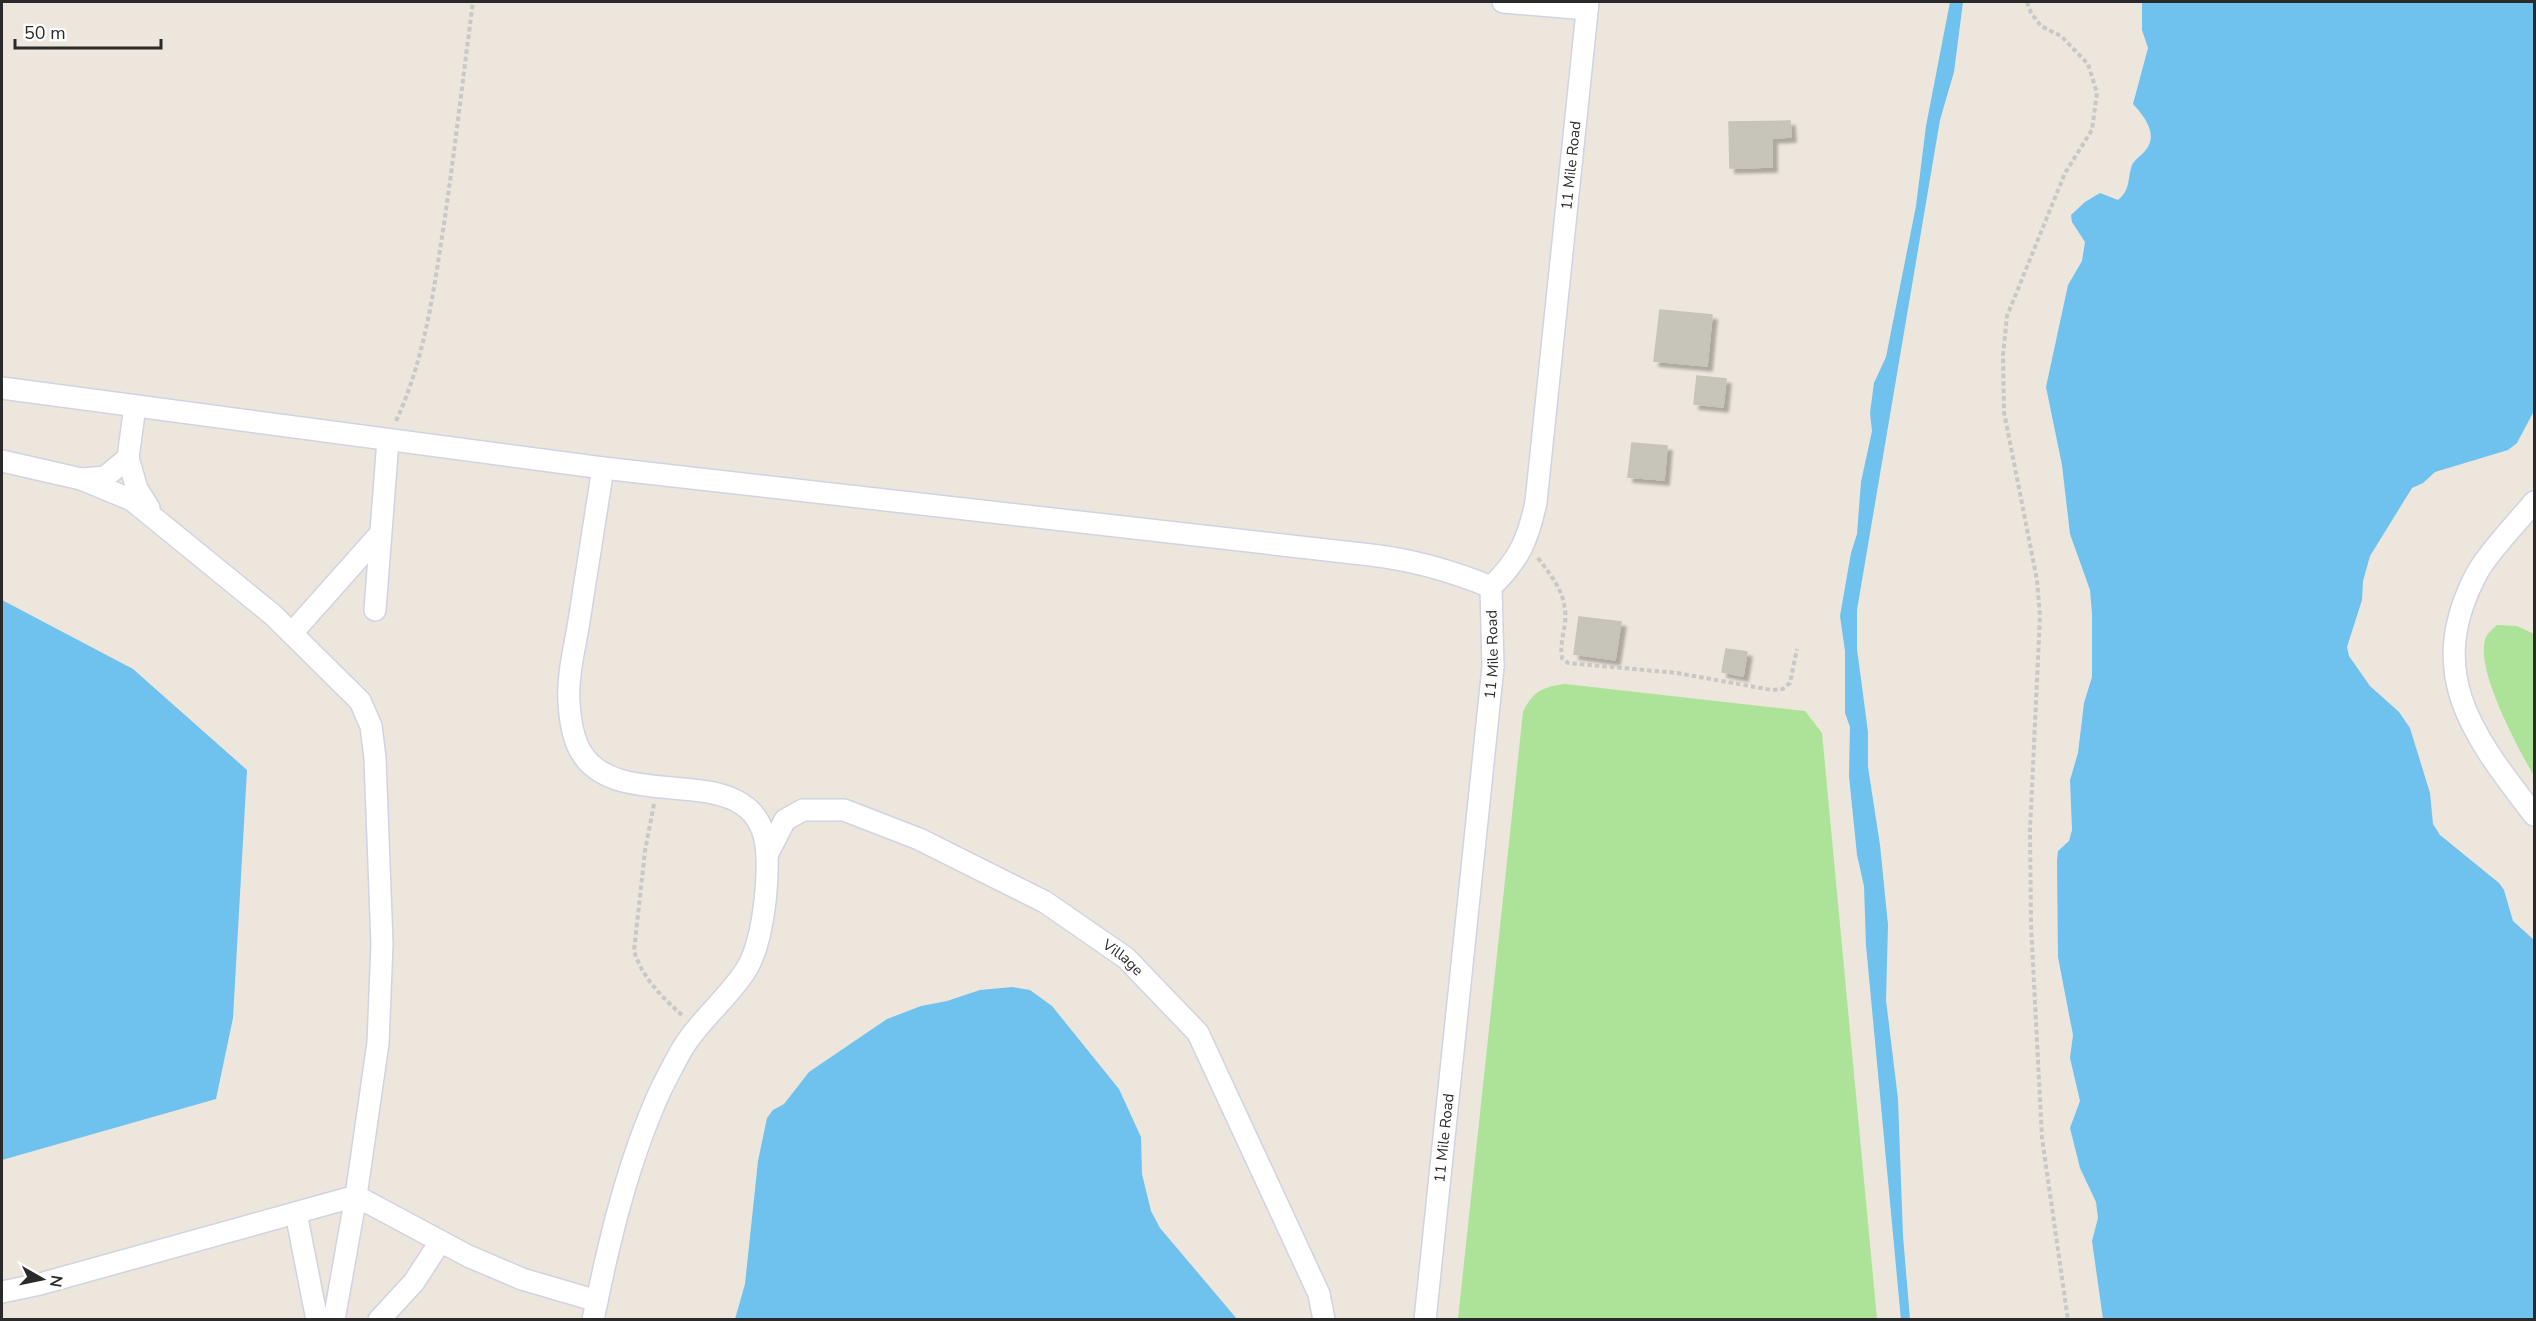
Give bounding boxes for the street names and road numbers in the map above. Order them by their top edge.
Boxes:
street label: 11 Mile Road [1556,120,1586,211]
street label: 11 Mile Road [1480,610,1503,700]
street label: Village [1098,934,1148,980]
street label: 11 Mile Road [1429,1093,1459,1183]

